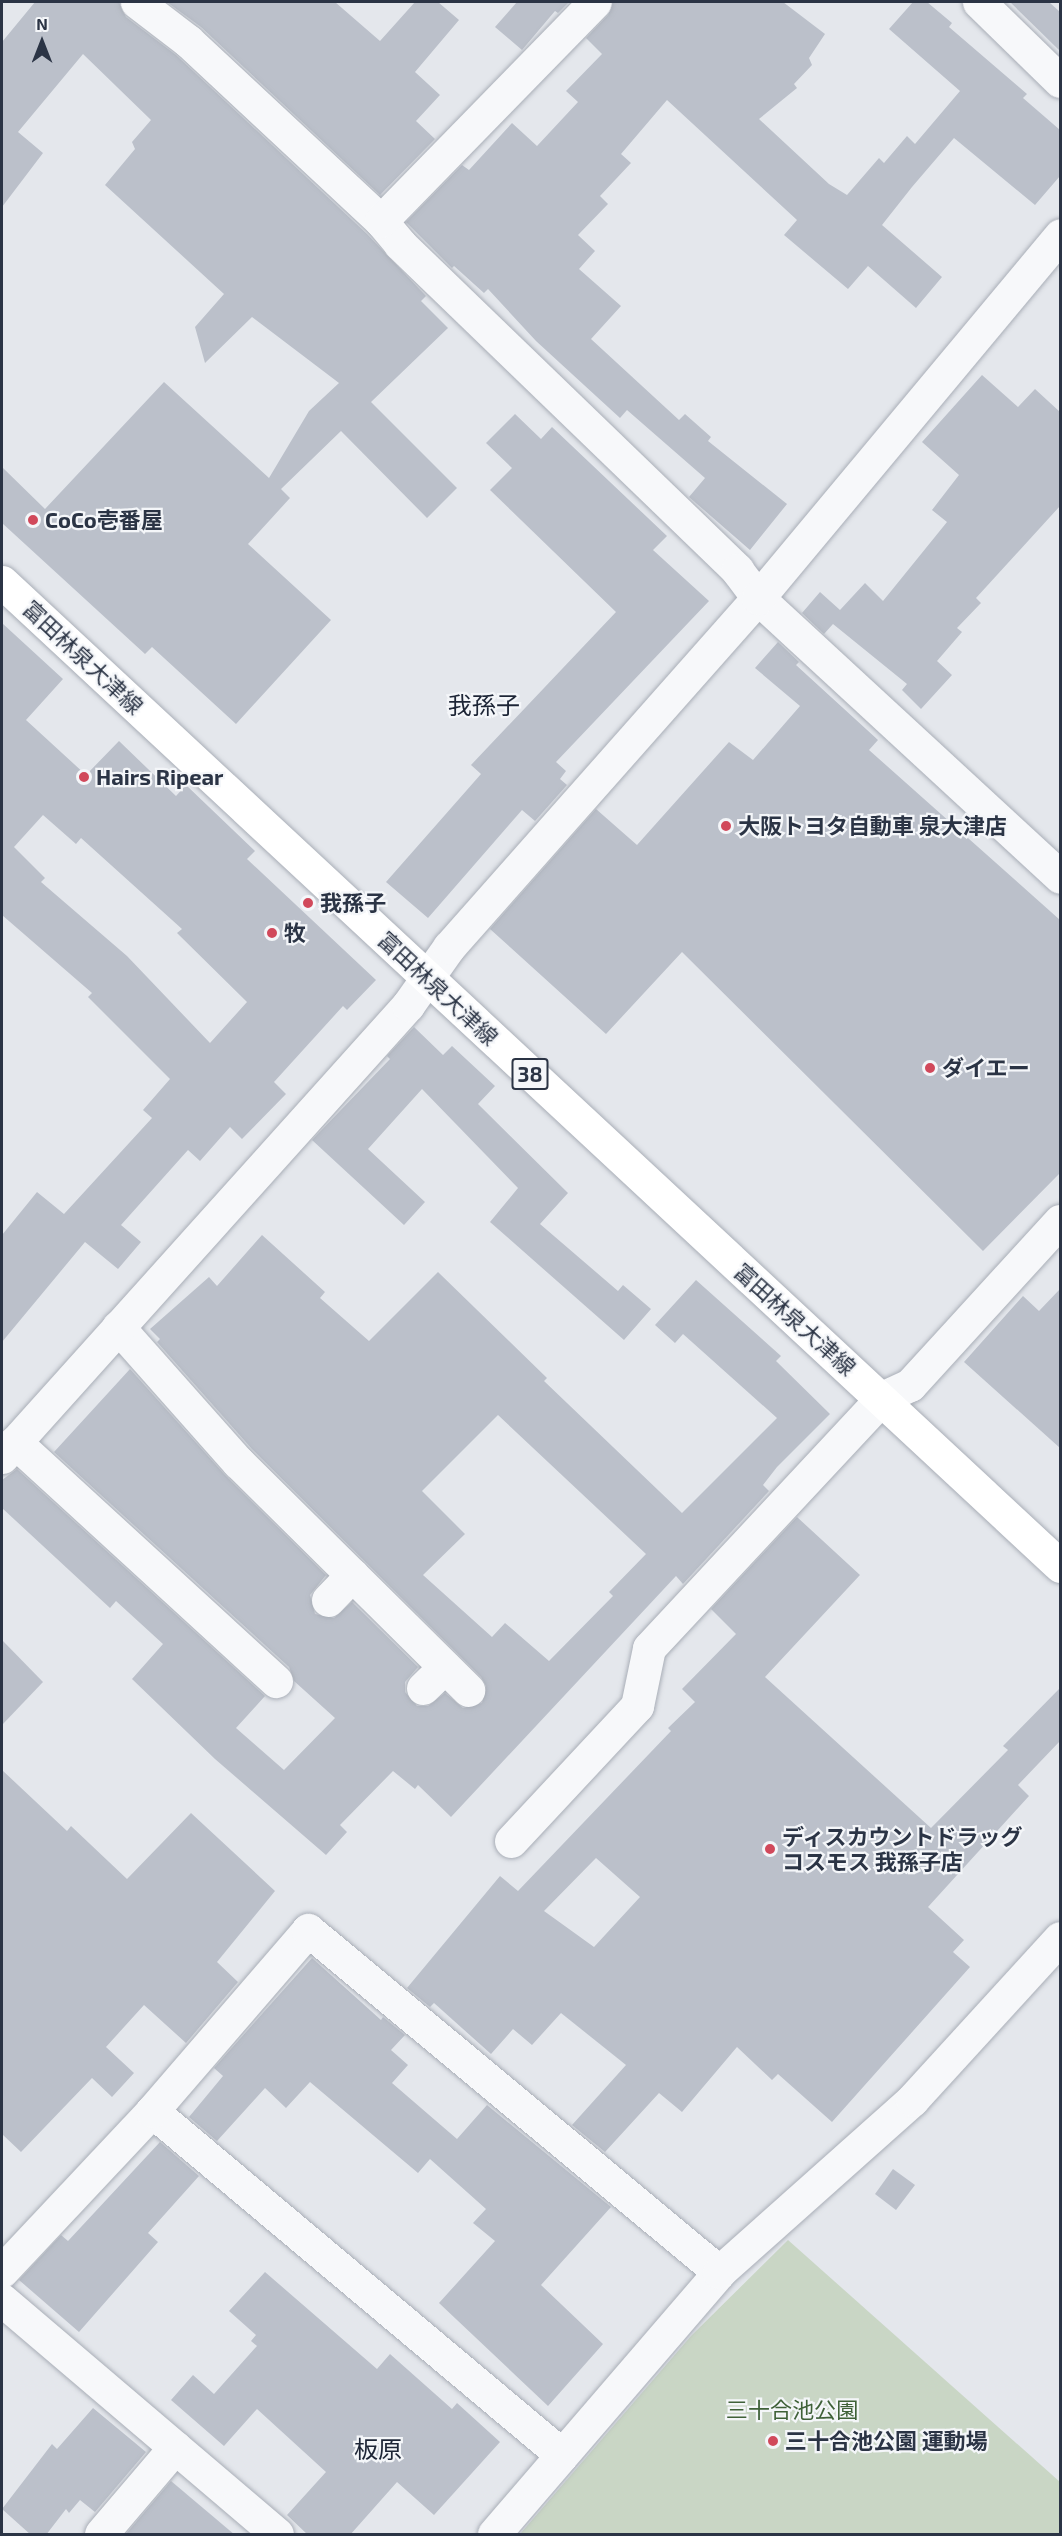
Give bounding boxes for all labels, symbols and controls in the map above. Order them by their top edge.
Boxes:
north arrow [12,12,72,72]
text: N [36,14,48,33]
place label: CoCo壱番屋 [45,507,163,533]
marker: CoCo壱番屋 [26,513,40,527]
street label: 富田林泉大津線 [18,595,148,719]
district label: 我孫子 [448,691,520,719]
place label: Hairs Ripear [96,764,223,790]
marker: Hairs Ripear [77,770,91,784]
place label: 大阪トヨタ自動車 泉大津店 [738,813,1007,839]
marker: 大阪トヨタ自動車 泉大津店 [719,819,733,833]
place label: 我孫子 [320,890,386,916]
marker: 我孫子 [301,896,315,910]
place label: 牧 [284,920,306,946]
marker: 牧 [265,926,279,940]
street label: 富田林泉大津線 [373,926,503,1050]
place label: ダイエー [942,1055,1030,1081]
road number: 38 [510,1056,550,1092]
marker: ダイエー [923,1061,937,1075]
street label: 富田林泉大津線 [729,1258,861,1380]
place label: ディスカウントドラッグ コスモス 我孫子店 [782,1823,1024,1874]
marker: ディスカウントドラッグ コスモス 我孫子店 [763,1842,777,1856]
park label: 三十合池公園 [726,2397,858,2423]
place label: 三十合池公園 運動場 [785,2428,988,2454]
marker: 三十合池公園 運動場 [766,2434,780,2448]
district label: 板原 [354,2435,402,2463]

